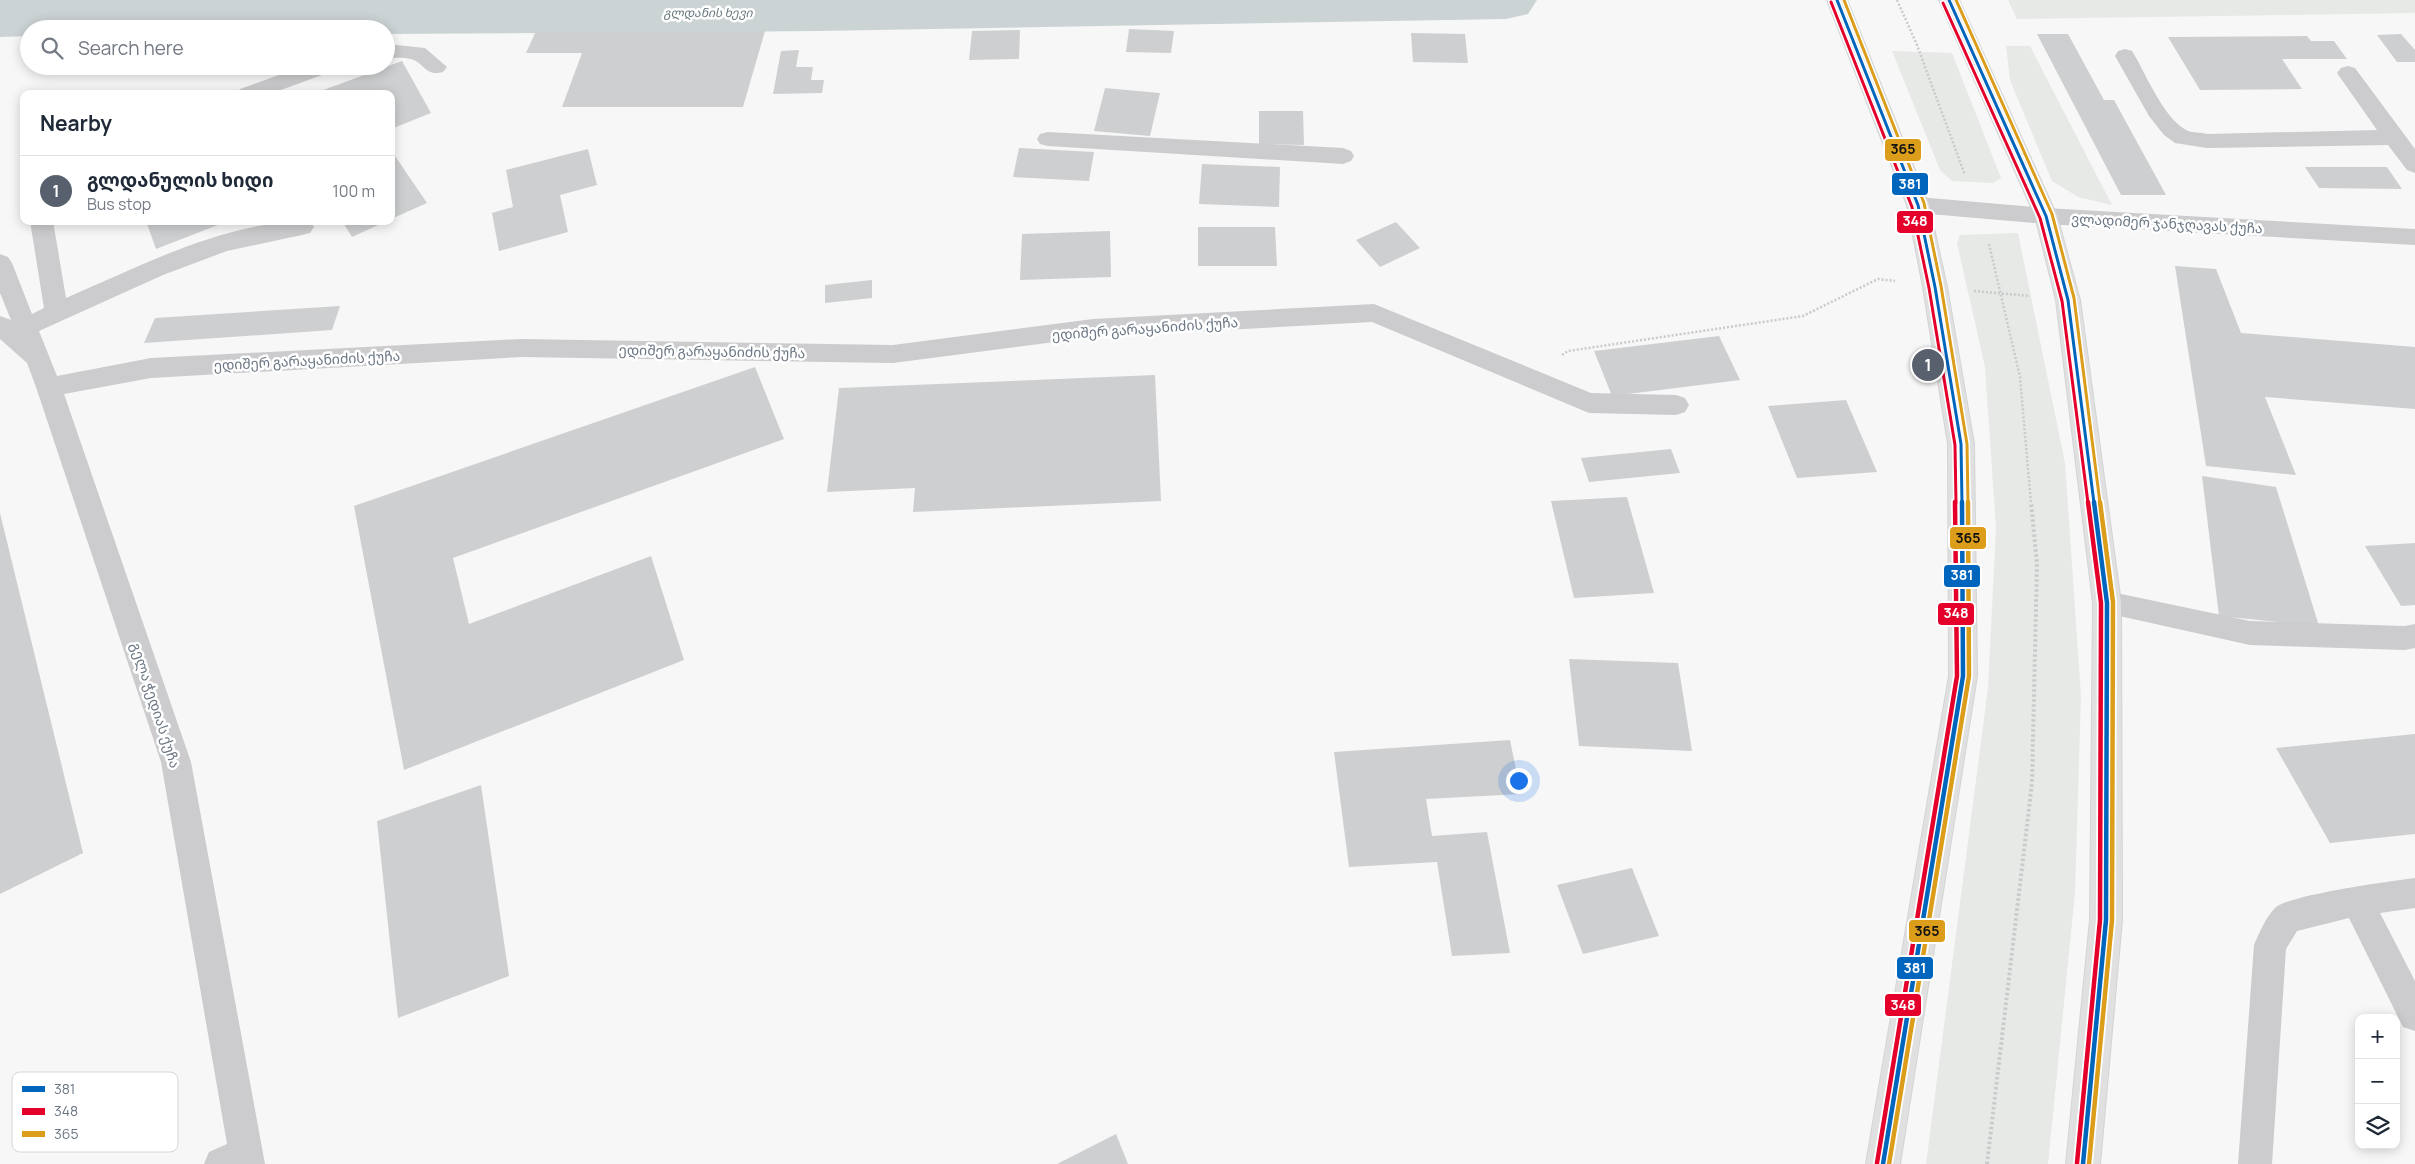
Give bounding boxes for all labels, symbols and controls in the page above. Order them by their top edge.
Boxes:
water label: გლდანის ხევი [664,4,753,21]
search box [20,20,395,75]
icon: search [38,34,66,62]
text: Search here [78,35,184,61]
text: Nearby [40,109,112,137]
line badge: 365 [1884,138,1922,162]
text: 365 [1890,139,1916,158]
text: გლდანულის ხიდი [87,167,273,193]
line badge: 381 [1891,172,1929,196]
text: 381 [1899,174,1921,193]
text: 1 [52,180,60,202]
text: 100 m [332,180,375,202]
text: Bus stop [87,193,151,215]
street label: ვლადიმერ ჯანჯღავას ქუჩა [2071,208,2263,238]
line badge: 348 [1896,210,1934,234]
text: 348 [1902,211,1928,230]
street label: ედიშერ გარაყანიძის ქუჩა [1051,312,1239,344]
street label: ედიშერ გარაყანიძის ქუჩა [618,340,806,362]
street label: ედიშერ გარაყანიძის ქუჩა [213,346,401,374]
pin: 1 [1912,346,1944,384]
line badge: 365 [1949,526,1987,550]
text: 365 [1955,528,1981,547]
line badge: 381 [1943,564,1981,588]
text: 381 [1951,565,1973,584]
line badge: 348 [1937,602,1975,626]
text: 348 [1943,603,1969,622]
street label: გელა ჭედიას ქუჩა [127,640,185,770]
your location [1506,768,1532,794]
line badge: 365 [1908,919,1946,943]
text: 365 [1914,921,1940,940]
line badge: 381 [1896,956,1934,980]
text: 381 [1904,958,1926,977]
line badge: 348 [1884,993,1922,1017]
text: 348 [1890,995,1916,1014]
map controls [2355,1014,2400,1149]
button: + [2355,1014,2400,1059]
button: − [2355,1059,2400,1104]
legend [12,1072,178,1152]
text: 381 [54,1079,75,1098]
text: 348 [54,1101,78,1120]
button: layers [2355,1104,2400,1149]
text: 365 [54,1124,79,1143]

